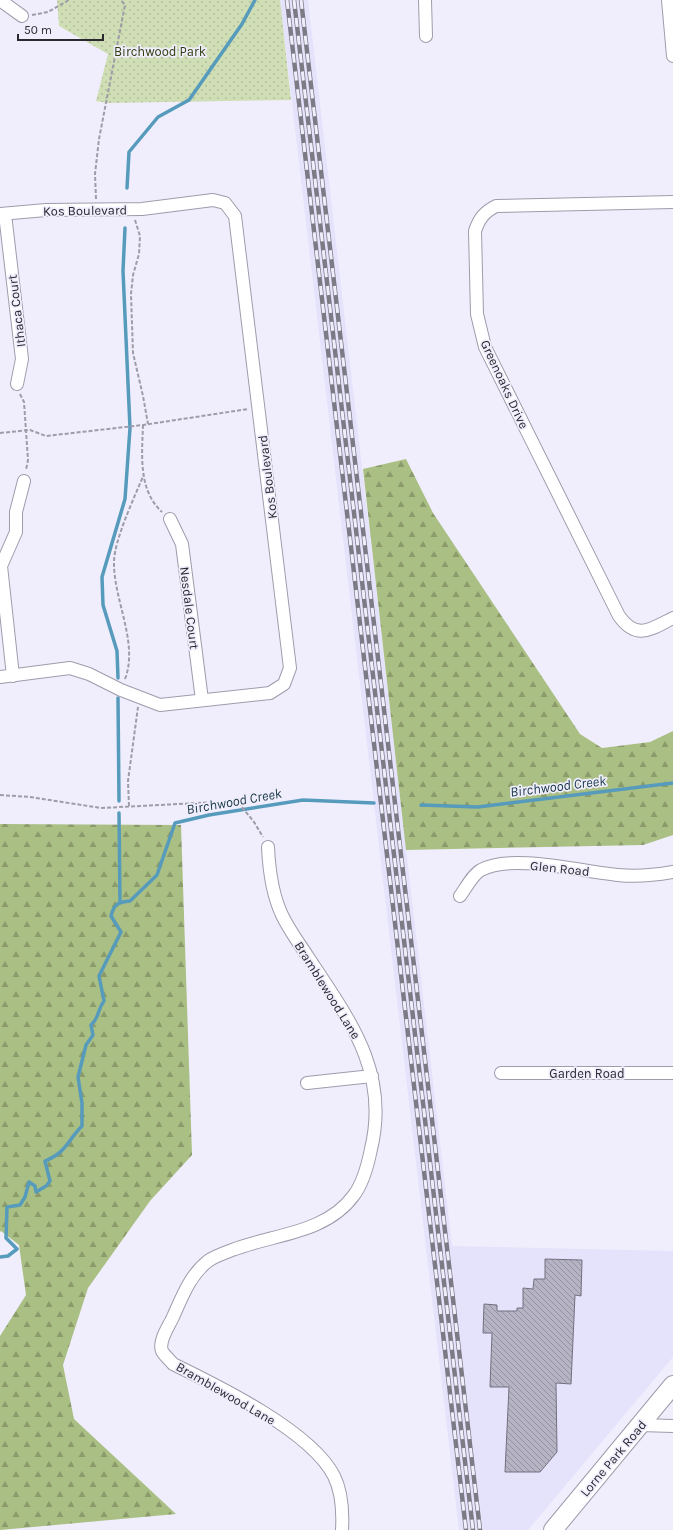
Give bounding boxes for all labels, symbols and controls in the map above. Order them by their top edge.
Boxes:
scale bar [18,16,103,42]
text: 50 m [24,23,52,37]
park label: Birchwood Park [114,44,206,59]
street label: Kos Boulevard [43,202,127,219]
street label: Ithaca Court [5,274,28,348]
street label: Greenoaks Drive [477,337,532,431]
street label: Kos Boulevard [255,434,280,520]
street label: Nesdale Court [177,566,202,650]
water label: Birchwood Creek [509,772,608,801]
water label: Birchwood Creek [185,785,284,818]
street label: Glen Road [530,858,590,879]
street label: Bramblewood Lane [291,939,364,1042]
street label: Garden Road [549,1066,625,1081]
street label: Bramblewood Lane [173,1359,278,1428]
street label: Lorne Park Road [577,1417,650,1499]

